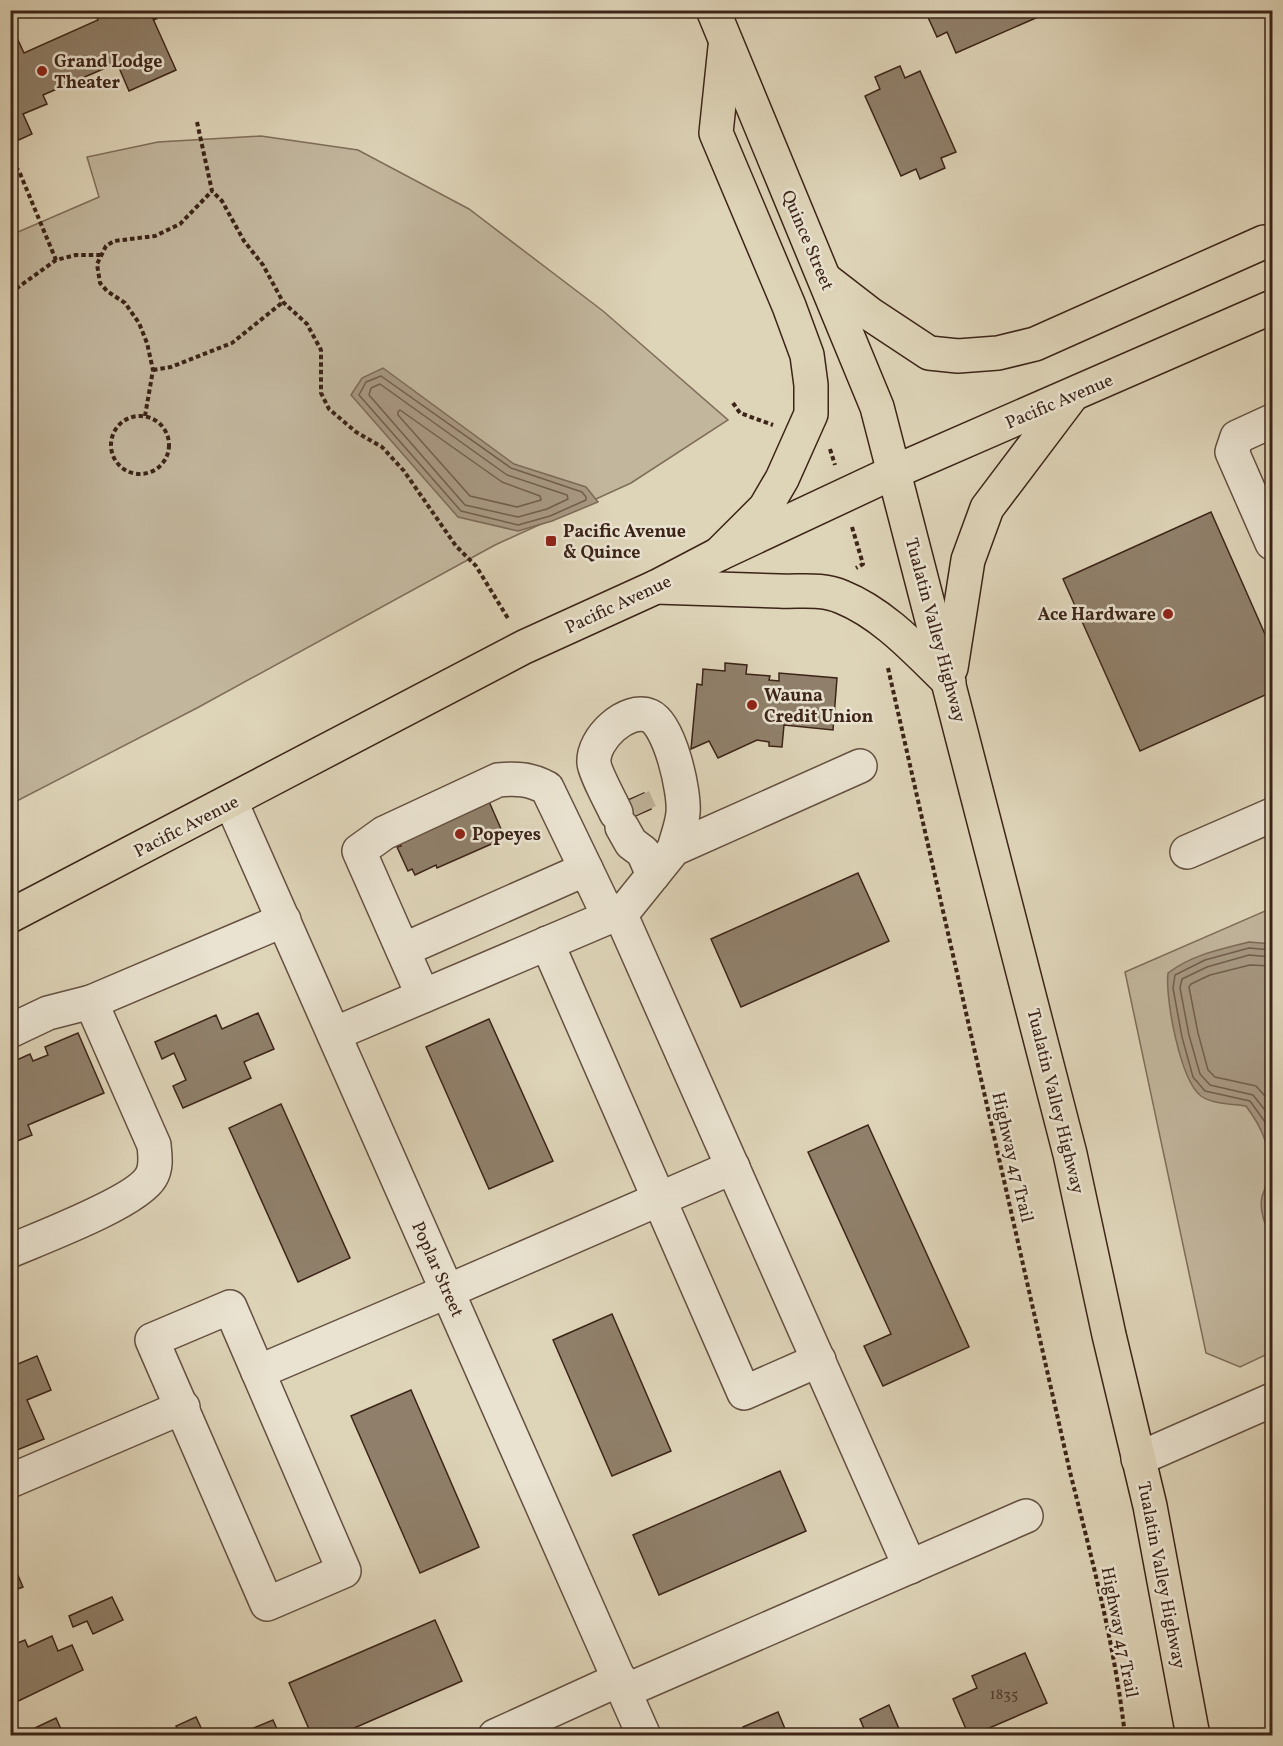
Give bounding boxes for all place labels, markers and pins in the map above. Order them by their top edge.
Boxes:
place label: Grand Lodge Theater [54,50,163,96]
marker: Grand Lodge Theater [35,64,49,78]
place label: Pacific Avenue & Quince [563,520,686,566]
marker: Pacific Avenue & Quince [544,534,558,548]
place label: Ace Hardware [1038,603,1156,628]
marker: Ace Hardware [1161,607,1175,621]
place label: Wauna Credit Union [764,684,873,730]
marker: Wauna Credit Union [745,698,759,712]
place label: Popeyes [472,823,541,848]
marker: Popeyes [453,827,467,841]

